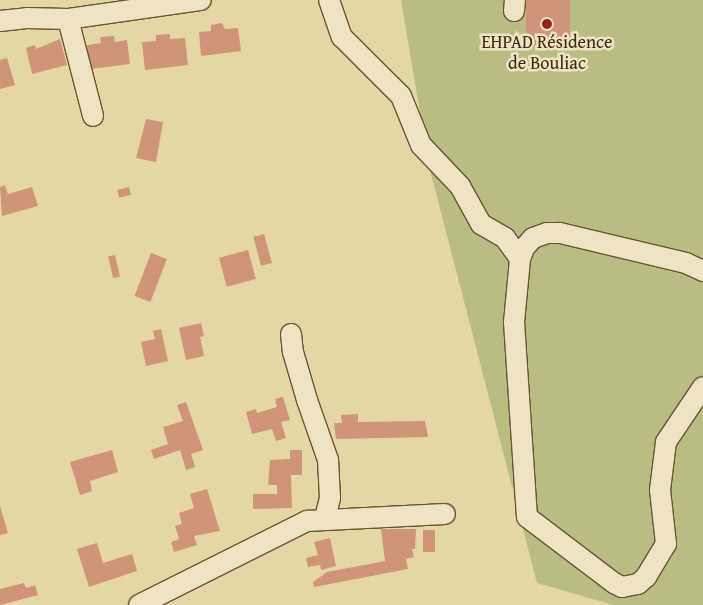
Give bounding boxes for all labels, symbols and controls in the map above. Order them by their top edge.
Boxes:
marker: EHPAD Résidence de Bouliac [541,18,553,30]
place label: EHPAD Résidence de Bouliac [481,32,613,74]

